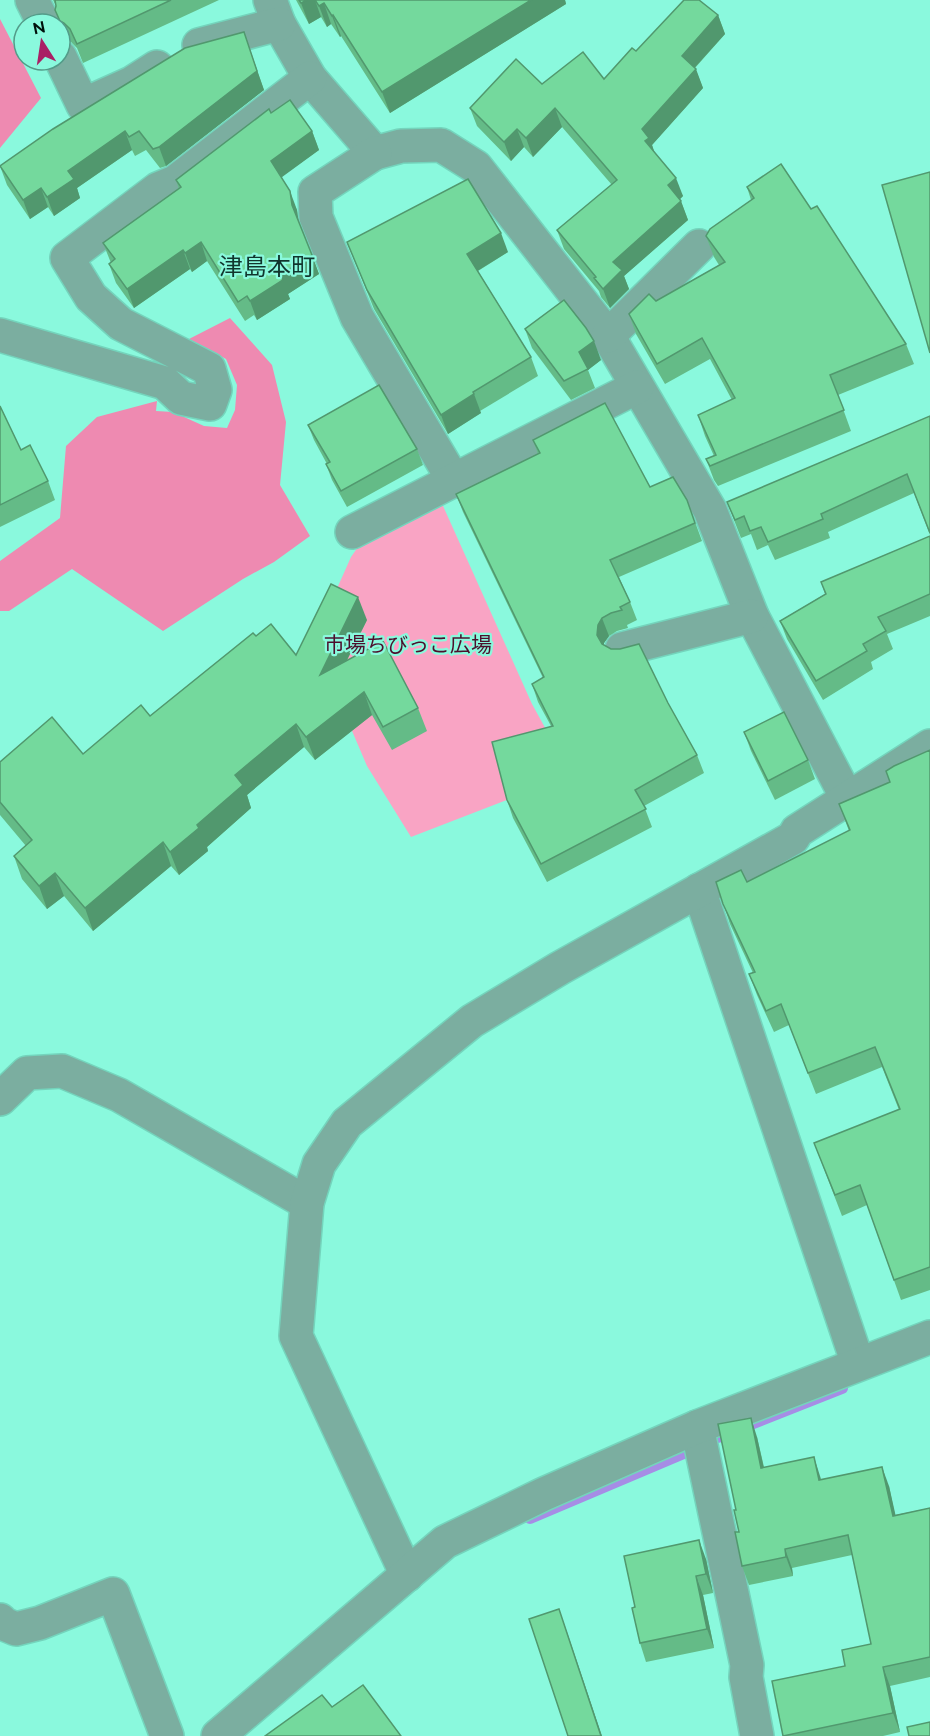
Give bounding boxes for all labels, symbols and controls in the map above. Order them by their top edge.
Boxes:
north arrow [12,12,72,72]
text: N [31,17,47,38]
district label: 津島本町 [219,252,315,281]
park label: 市場ちびっこ広場 [324,632,492,657]

